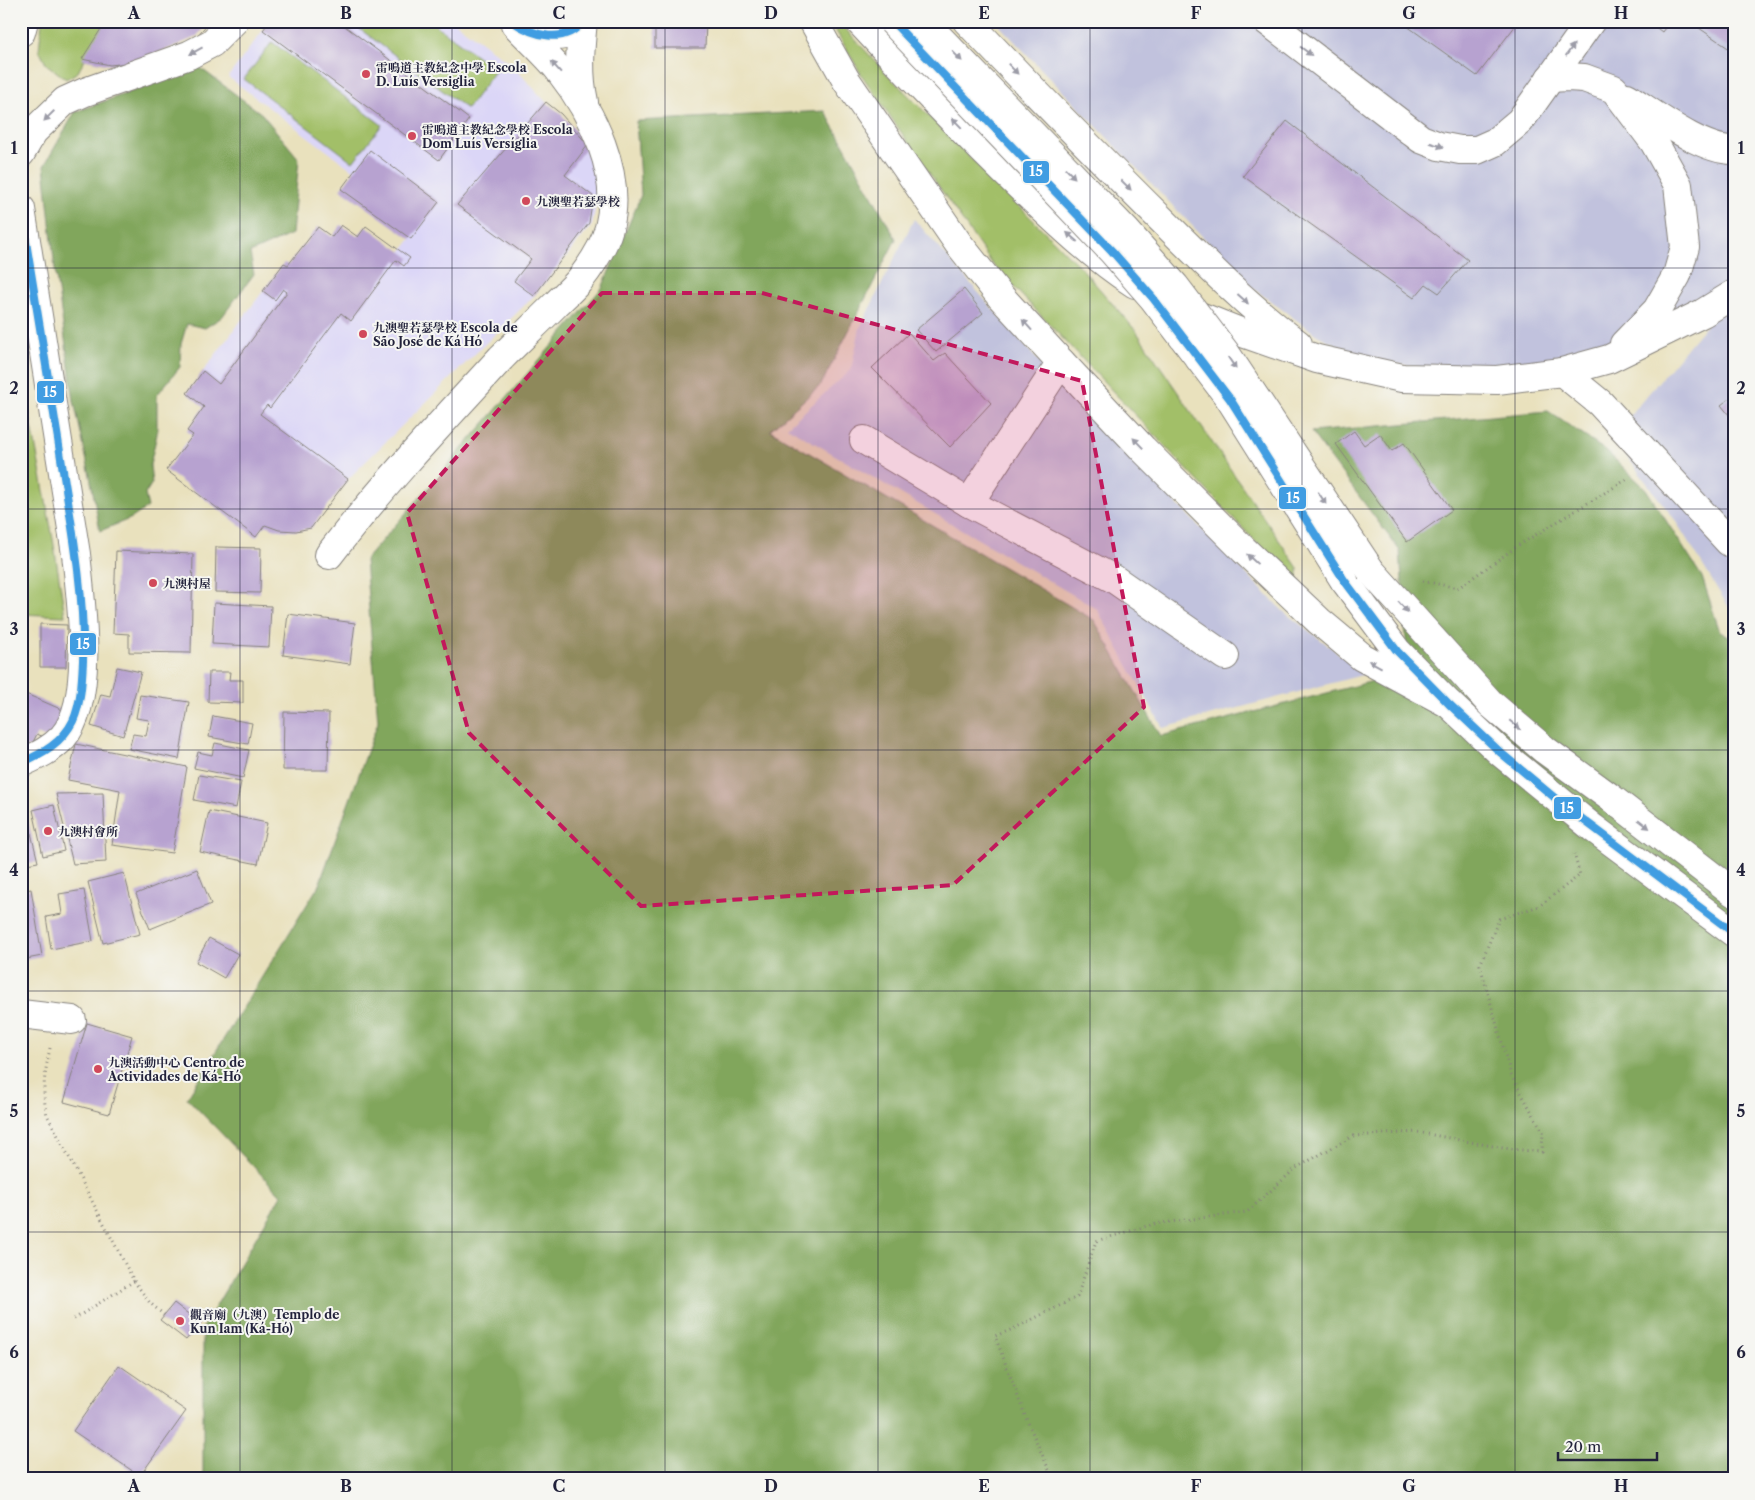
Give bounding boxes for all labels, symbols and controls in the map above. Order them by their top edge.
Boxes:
text: A [127,3,141,23]
text: B [340,3,352,23]
text: C [553,3,565,23]
text: D [764,3,778,23]
text: E [978,3,990,23]
text: F [1191,3,1202,23]
text: G [1402,3,1416,23]
text: H [1614,3,1628,23]
one-way arrow [1565,44,1576,57]
one-way arrow [1299,46,1313,56]
one-way arrow [189,47,203,56]
one-way arrow [951,50,963,62]
place label: 雷鳴道主教紀念中學 Escola D. Luís Versiglia [376,60,528,89]
one-way arrow [550,61,561,74]
one-way arrow [1007,63,1019,75]
marker: 雷鳴道主教紀念中學 Escola D. Luís Versiglia [360,68,372,80]
one-way arrow [43,110,55,122]
one-way arrow [951,117,963,129]
place label: 雷鳴道主教紀念學校 Escola Dom Luís Versíglia [422,122,574,151]
marker: 雷鳴道主教紀念學校 Escola Dom Luís Versíglia [406,130,418,142]
text: 1 [10,138,18,158]
text: 1 [1737,138,1745,158]
one-way arrow [1430,141,1445,149]
line badge: 15 [1022,160,1050,184]
text: 15 [1029,162,1043,180]
one-way arrow [1064,167,1076,179]
one-way arrow [1120,179,1132,191]
place label: 九澳聖若瑟學校 [536,194,620,209]
marker: 九澳聖若瑟學校 [520,195,532,207]
one-way arrow [1066,231,1079,242]
one-way arrow [1236,293,1249,304]
one-way arrow [1021,319,1033,331]
place label: 九澳聖若瑟學校 Escola de São José de Ká Hó [373,320,518,349]
marker: 九澳聖若瑟學校 Escola de São José de Ká Hó [357,328,369,340]
one-way arrow [1227,356,1237,370]
text: 2 [9,378,19,398]
text: 2 [1736,378,1746,398]
line badge: 15 [36,380,65,404]
text: 15 [43,383,57,401]
one-way arrow [1132,438,1144,450]
line badge: 15 [1278,486,1307,510]
text: 15 [1286,489,1300,507]
one-way arrow [1317,492,1327,505]
one-way arrow [1247,553,1259,565]
place label: 九澳村屋 [163,576,211,591]
marker: 九澳村屋 [147,577,159,589]
one-way arrow [1398,601,1409,614]
text: 3 [9,619,19,639]
text: 3 [1736,619,1746,639]
line badge: 15 [69,632,97,656]
text: 15 [76,635,90,653]
one-way arrow [1368,660,1383,668]
one-way arrow [1509,719,1521,731]
line badge: 15 [1553,796,1582,820]
text: 15 [1560,799,1574,817]
one-way arrow [1637,818,1650,829]
place label: 九澳村會所 [58,824,118,839]
marker: 九澳村會所 [42,825,54,837]
text: 4 [9,860,19,880]
text: 4 [1736,860,1746,880]
place label: 九澳活動中心 Centro de Actividades de Ká-Hó [107,1055,244,1084]
marker: 九澳活動中心 Centro de Actividades de Ká-Hó [92,1063,104,1075]
text: 5 [10,1101,19,1121]
text: 5 [1737,1101,1746,1121]
place label: 觀音廟（九澳）Templo de Kun Iam (Ká-Hó) [190,1307,339,1336]
marker: 觀音廟（九澳）Templo de Kun Iam (Ká-Hó) [174,1315,186,1327]
text: 6 [9,1342,19,1362]
text: 6 [1736,1342,1746,1362]
scale bar [1558,1430,1656,1462]
text: 20 m [1565,1437,1601,1456]
text: A [127,1476,141,1496]
text: B [340,1476,352,1496]
text: C [553,1476,565,1496]
text: D [764,1476,778,1496]
text: E [978,1476,990,1496]
text: F [1191,1476,1202,1496]
text: G [1402,1476,1416,1496]
text: H [1614,1476,1628,1496]

